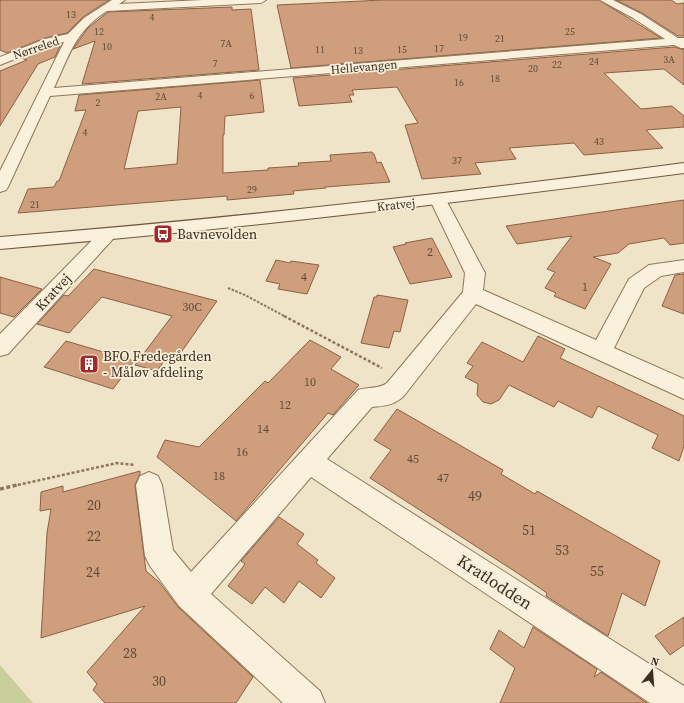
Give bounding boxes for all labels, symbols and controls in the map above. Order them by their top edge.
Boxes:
house number: 13 [66,8,76,21]
house number: 4 [150,11,155,24]
house number: 12 [94,25,104,38]
house number: 25 [565,25,575,38]
house number: 19 [458,31,468,44]
house number: 21 [495,32,505,45]
street label: Nørreled [11,33,61,63]
house number: 7A [220,37,232,50]
house number: 10 [102,40,112,53]
house number: 17 [434,42,444,55]
house number: 11 [315,43,325,56]
house number: 15 [397,43,407,56]
house number: 13 [353,44,363,57]
house number: 3A [663,53,675,66]
house number: 24 [589,55,599,68]
street label: Hellevangen [330,56,398,78]
house number: 7 [213,57,218,70]
house number: 22 [552,58,562,71]
house number: 20 [528,62,538,75]
house number: 18 [490,72,500,85]
house number: 16 [454,76,464,89]
house number: 4 [198,89,203,102]
house number: 6 [250,89,255,102]
house number: 2A [155,90,167,103]
house number: 2 [96,96,101,109]
house number: 4 [83,126,88,139]
house number: 43 [594,135,604,148]
house number: 37 [452,154,462,167]
house number: 29 [247,183,257,196]
street label: Kratvej [376,195,416,215]
house number: 21 [30,198,40,211]
bus stop icon: Bavnevolden [152,223,174,245]
place label: Bavnevolden [177,224,258,244]
house number: 2 [427,244,433,260]
street label: Kratvej [30,269,76,315]
house number: 4 [301,269,307,285]
house number: 1 [582,279,588,295]
house number: 30C [182,299,202,315]
place label: BFO Fredegården - Måløv afdeling [103,346,212,382]
building icon: BFO Fredegården - Måløv afdeling [78,353,100,375]
house number: 10 [304,374,316,390]
house number: 12 [279,397,291,413]
house number: 14 [257,421,269,437]
house number: 16 [236,444,248,460]
house number: 45 [407,451,419,467]
house number: 18 [213,468,225,484]
house number: 47 [437,470,449,486]
house number: 49 [468,486,482,506]
house number: 20 [87,495,101,515]
house number: 51 [522,520,536,540]
house number: 22 [87,526,101,546]
house number: 53 [555,540,569,560]
street label: Kratlodden [453,549,537,615]
house number: 55 [590,561,604,581]
house number: 24 [86,562,100,582]
house number: 28 [123,643,137,663]
north arrow [632,651,672,691]
text: N [649,654,661,670]
house number: 30 [152,671,166,691]

